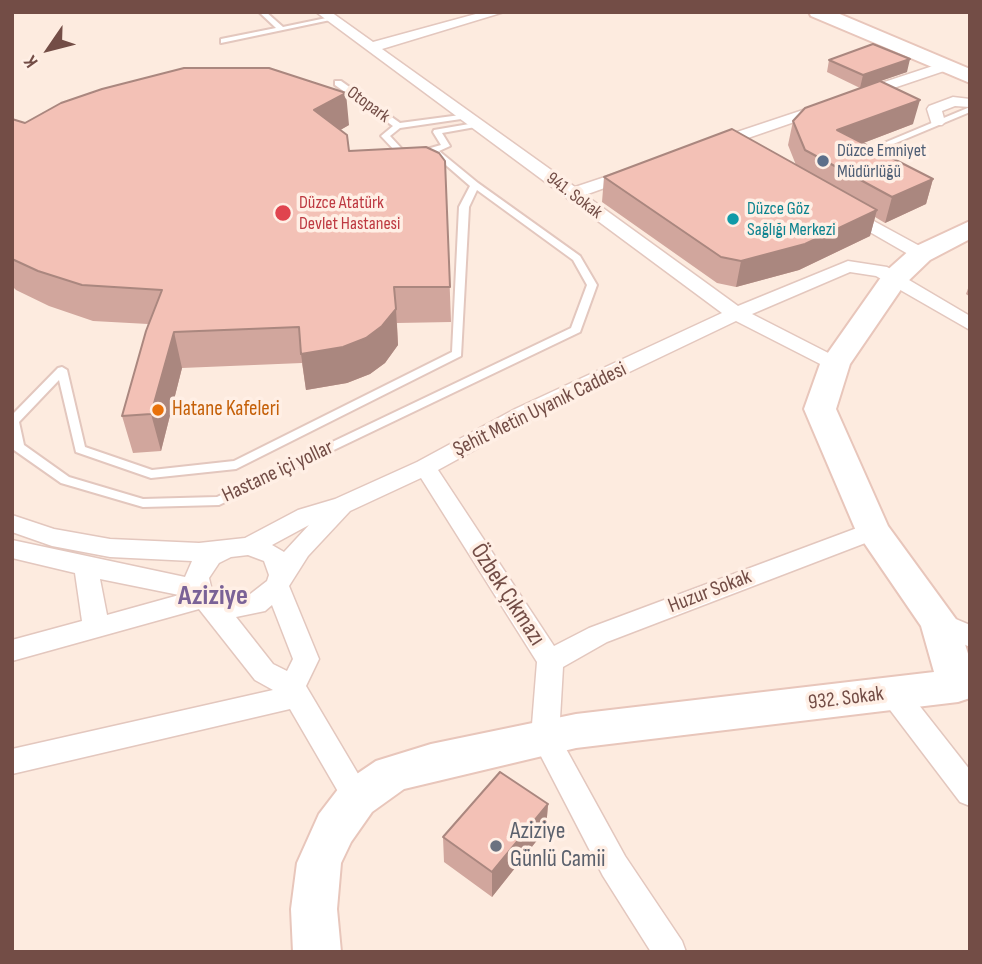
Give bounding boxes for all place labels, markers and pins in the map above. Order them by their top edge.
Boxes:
place label: Düzce Emniyet Müdürlüğü [837,140,926,182]
marker: Düzce Emniyet Müdürlüğü [815,153,831,169]
place label: Düzce Atatürk Devlet Hastanesi [299,192,400,234]
place label: Düzce Göz Sağlığı Merkezi [747,198,836,241]
marker: Düzce Atatürk Devlet Hastanesi [273,203,293,223]
marker: Düzce Göz Sağlığı Merkezi [725,211,741,227]
place label: Hatane Kafeleri [172,397,280,423]
marker: Hatane Kafeleri [150,402,166,418]
place label: Aziziye Günlü Camii [510,818,605,874]
marker: Aziziye Günlü Camii [488,838,504,854]

